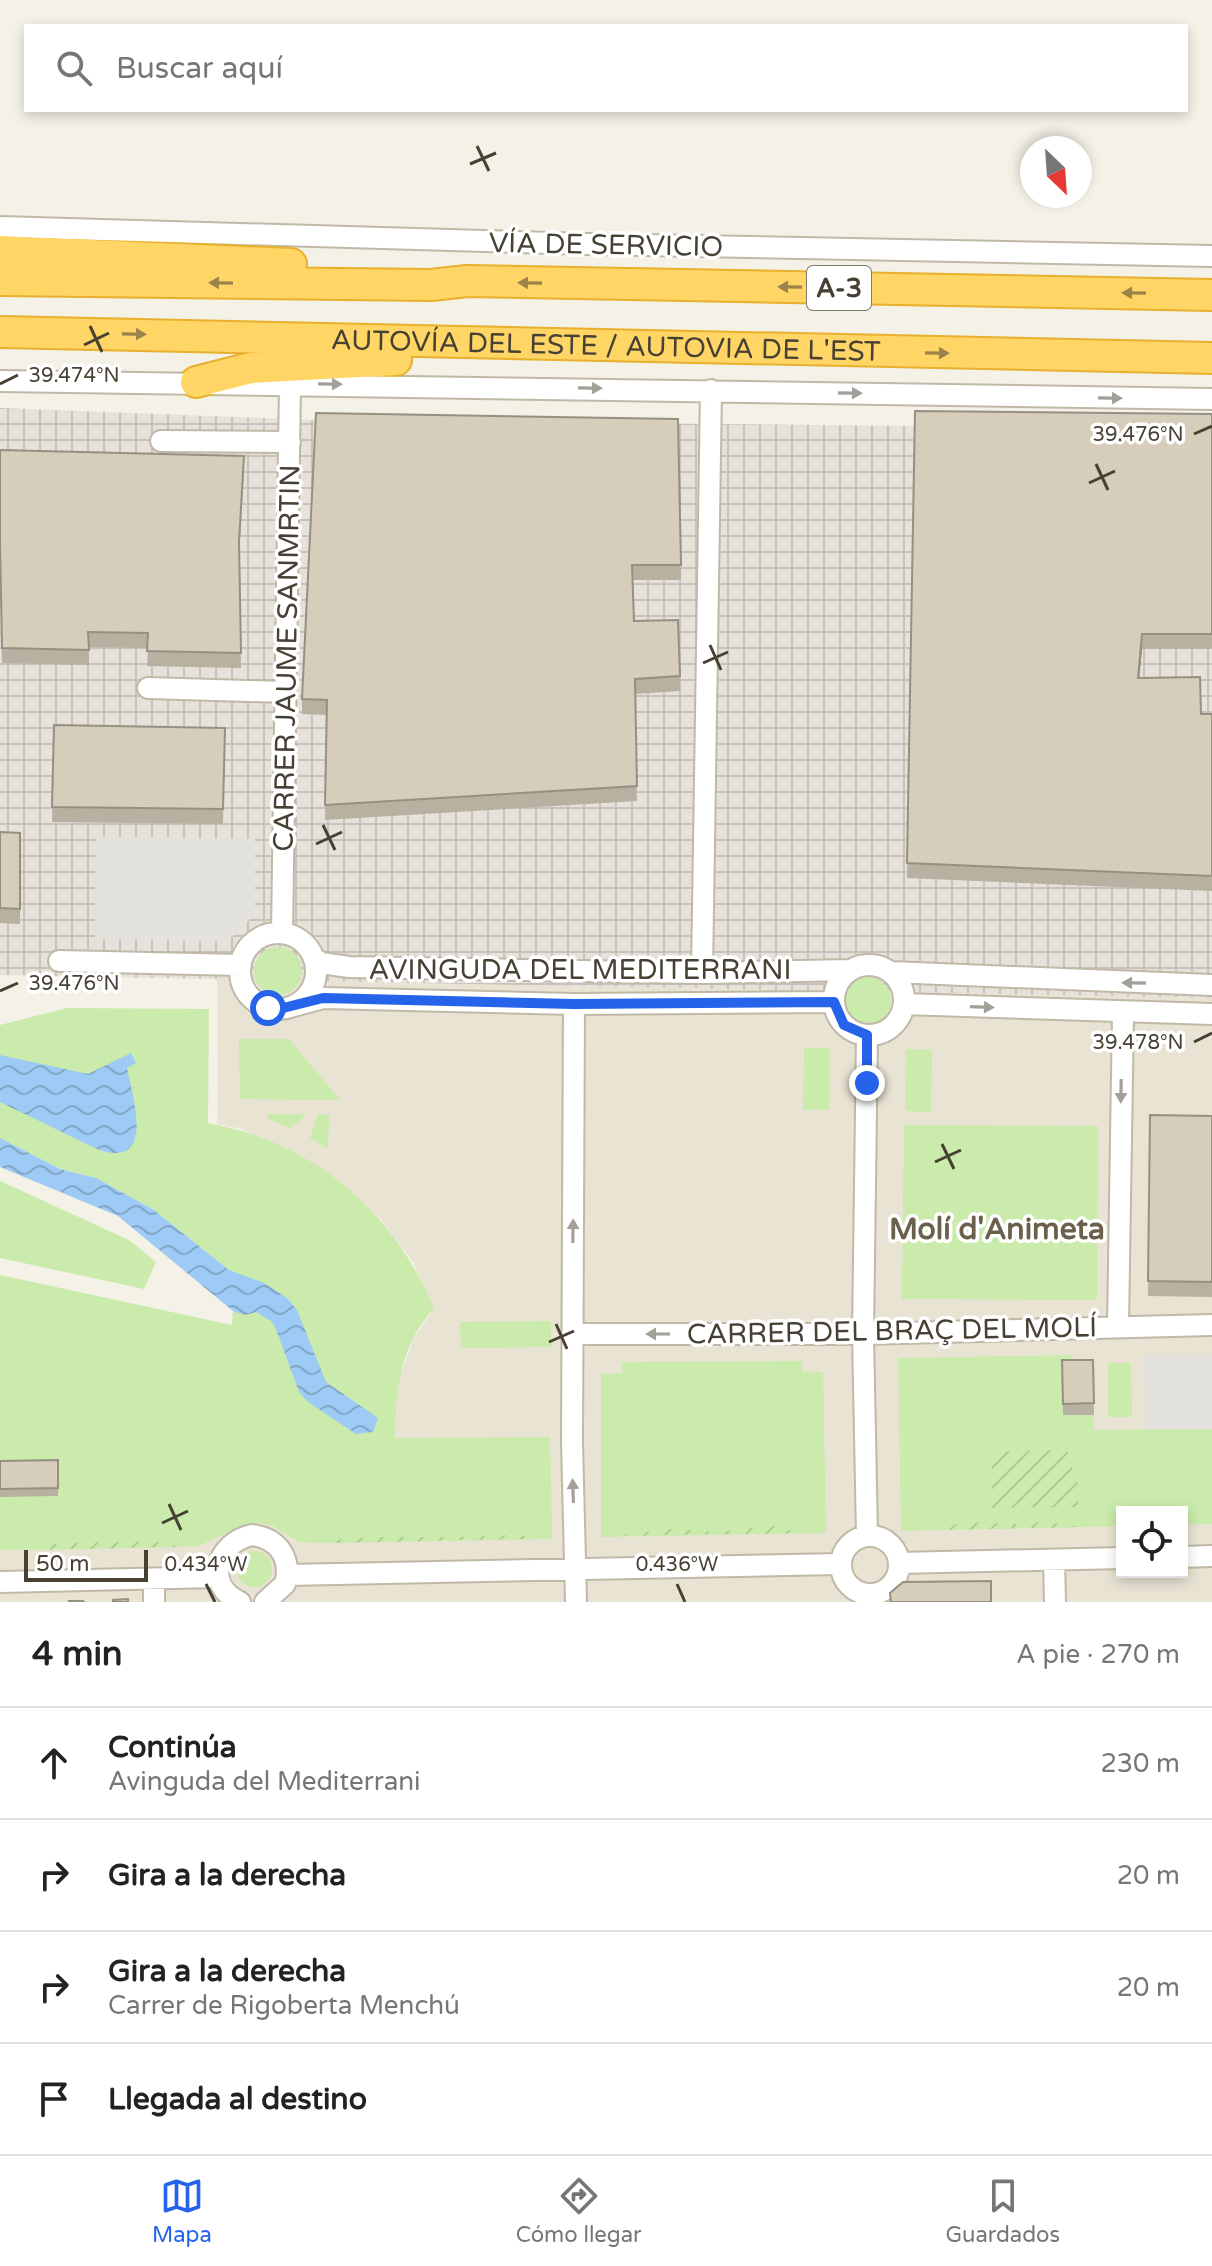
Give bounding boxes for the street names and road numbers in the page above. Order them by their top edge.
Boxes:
street label: VÍA DE SERVICIO [489,226,723,264]
road number: A-3 [807,266,871,310]
street label: AUTOVÍA DEL ESTE / AUTOVIA DE L'EST [331,323,881,369]
street label: CARRER JAUME SANMRTIN [267,464,307,852]
street label: AVINGUDA DEL MEDITERRANI [368,953,792,987]
street label: CARRER DEL BRAÇ DEL MOLÍ [687,1310,1097,1352]

